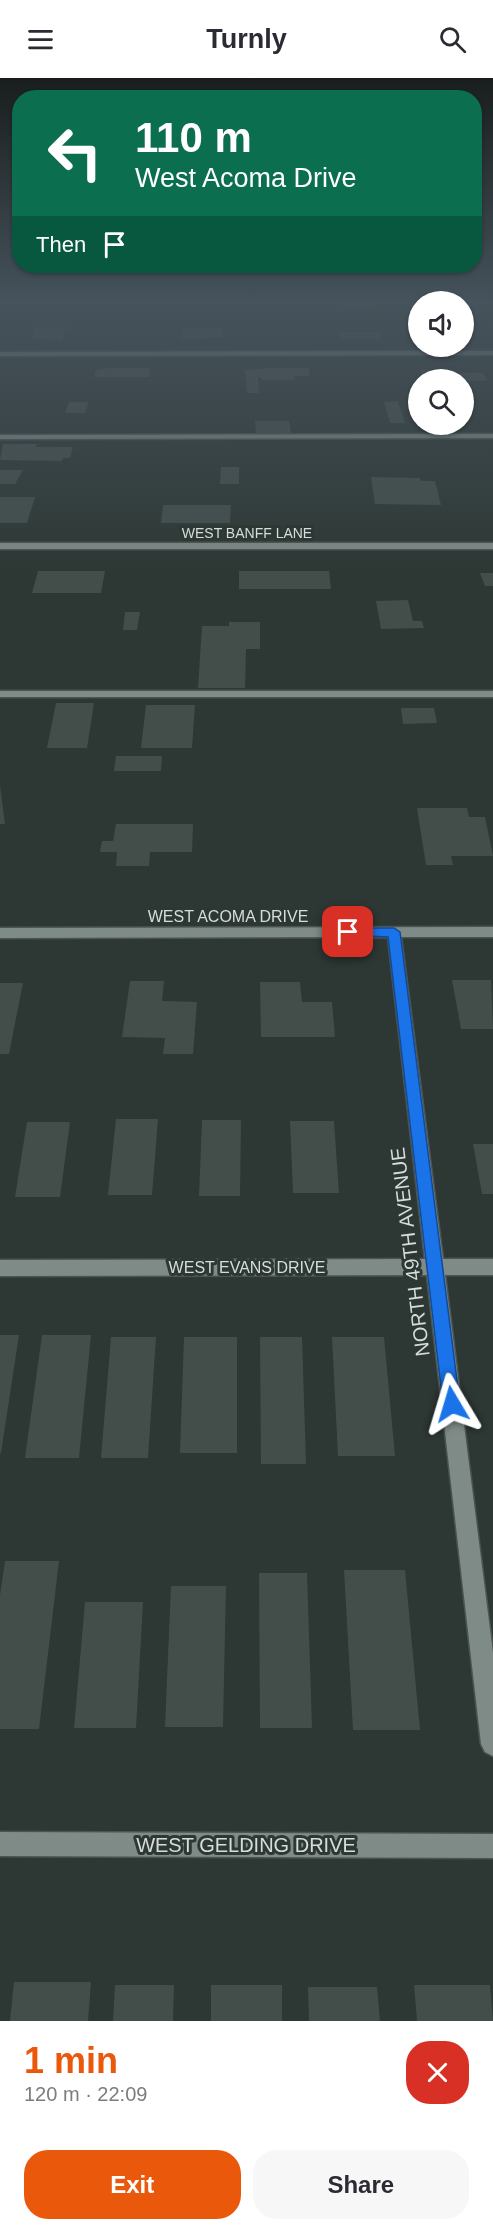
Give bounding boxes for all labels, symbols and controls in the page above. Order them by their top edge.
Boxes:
icon: menu [24,23,57,56]
icon: search [436,23,469,56]
text: Turnly [206,24,287,54]
icon: left [36,114,114,192]
text: 110 m [135,114,252,161]
text: West Acoma Drive [135,163,357,193]
icon: arrive [98,228,131,261]
text: Then [36,232,86,257]
map controls [408,291,474,435]
button: sound [408,291,474,357]
button: search [408,369,474,435]
street label: WEST BANFF LANE [182,525,312,541]
pin [322,906,373,957]
street label: WEST ACOMA DRIVE [148,908,308,925]
icon: arrive [331,915,364,948]
street label: NORTH 49TH AVENUE [386,1146,434,1358]
street label: WEST EVANS DRIVE [169,1259,325,1276]
position arrow [420,1372,484,1436]
street label: WEST GELDING DRIVE [136,1834,356,1856]
text: 1 min [24,2040,118,2081]
button: close [406,2041,469,2104]
text: 120 m · 22:09 [24,2083,147,2105]
button: Exit [24,2150,241,2219]
button: Share [253,2150,469,2219]

